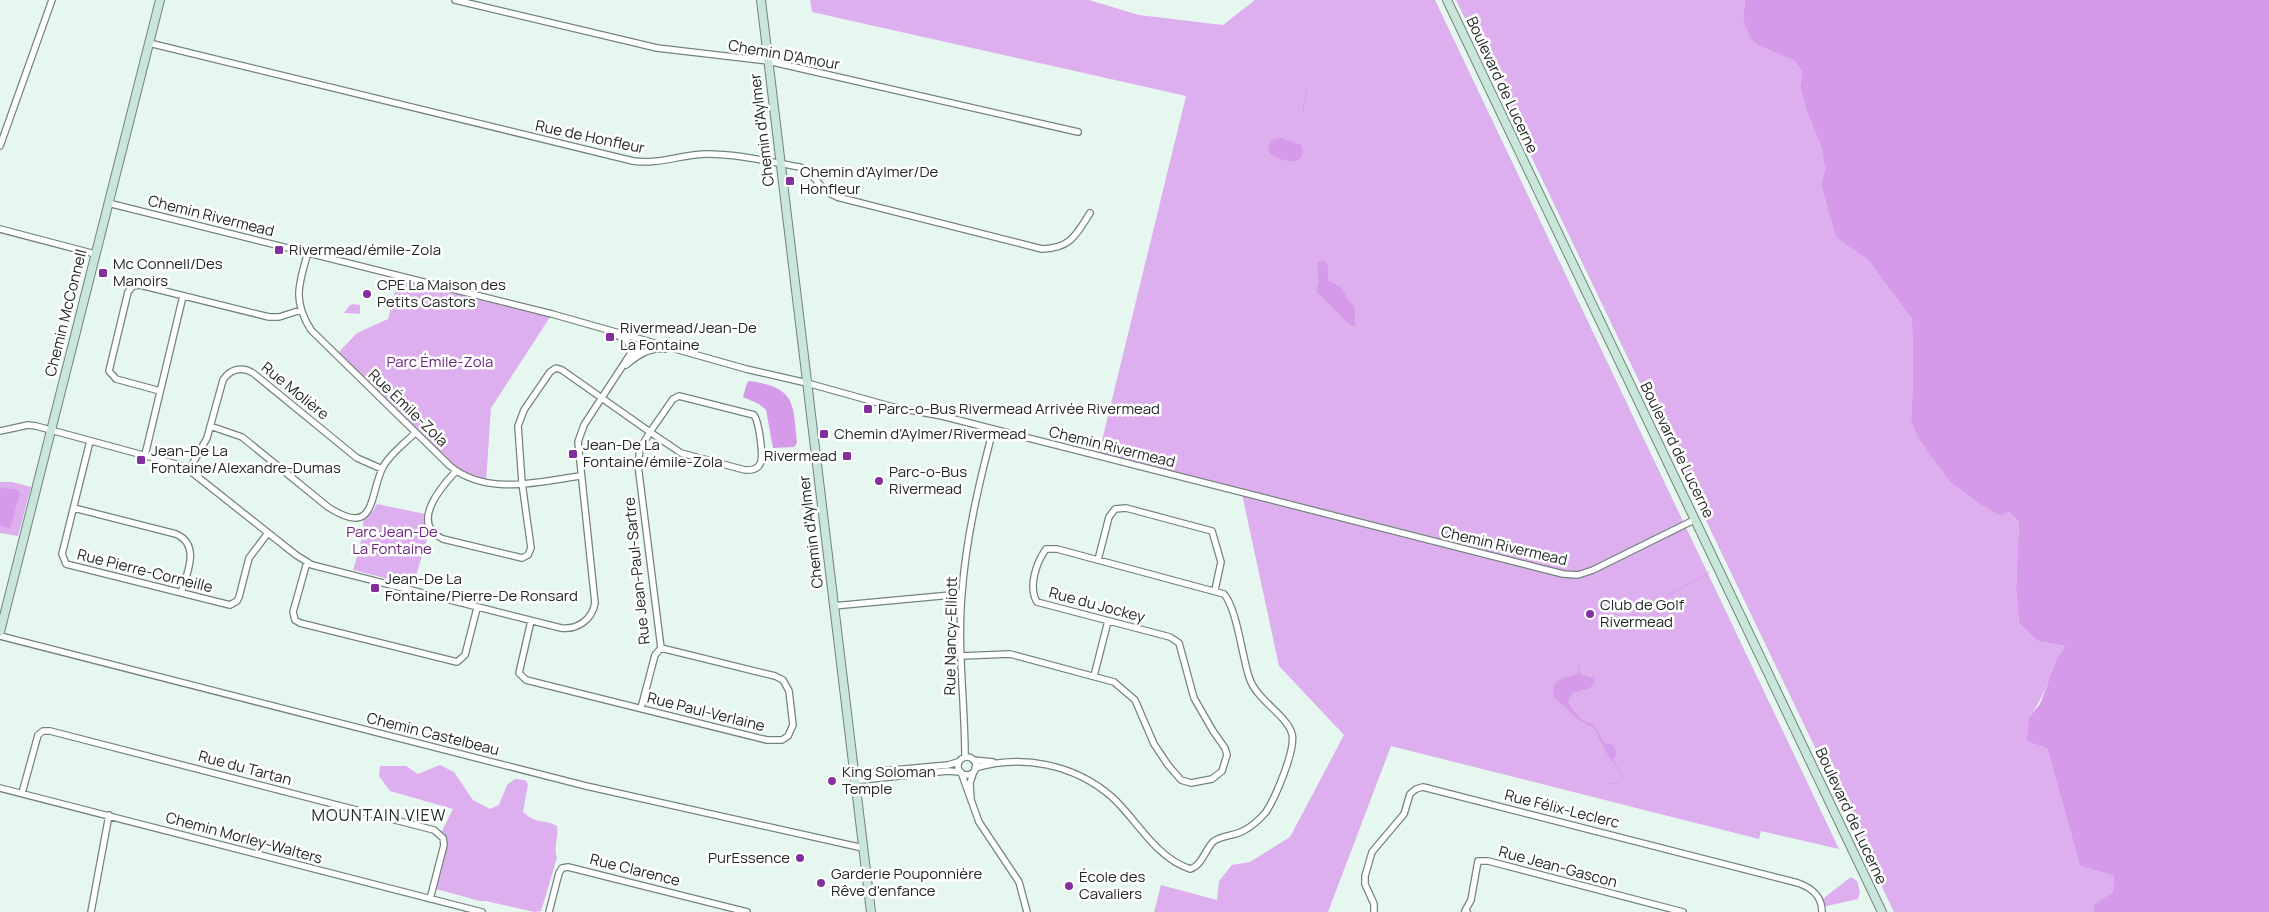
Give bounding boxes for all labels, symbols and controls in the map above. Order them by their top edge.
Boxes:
street label: Boulevard de Lucerne [1462,13,1543,157]
street label: Chemin D'Amour [727,34,842,75]
street label: Chemin d'Aylmer [744,72,779,188]
street label: Rue de Honfleur [533,115,647,158]
place label: Chemin d'Aylmer/De Honfleur [800,161,939,199]
marker: Chemin d'Aylmer/De Honfleur [784,175,796,187]
street label: Chemin Rivermead [146,190,276,241]
place label: Rivermead/émile-Zola [289,239,441,260]
marker: Rivermead/émile-Zola [273,244,285,256]
street label: Chemin McConnell [40,247,91,379]
place label: Mc Connell/Des Manoirs [113,253,223,291]
marker: Mc Connell/Des Manoirs [97,267,109,279]
place label: CPE La Maison des Petits Castors [377,274,506,312]
marker: CPE La Maison des Petits Castors [361,288,373,300]
place label: Rivermead/Jean-De La Fontaine [620,317,757,355]
marker: Rivermead/Jean-De La Fontaine [604,331,616,343]
park label: Parc Émile-Zola [387,351,493,372]
street label: Rue Molière [257,357,334,425]
street label: Rue Émile-Zola [364,364,453,451]
street label: Boulevard de Lucerne [1635,378,1720,521]
place label: Parc-o-Bus Rivermead Arrivée Rivermead [878,398,1160,419]
marker: Parc-o-Bus Rivermead Arrivée Rivermead [862,403,874,415]
street label: Chemin Rivermead [1047,421,1177,472]
place label: Chemin d'Aylmer/Rivermead [834,423,1026,444]
marker: Chemin d'Aylmer/Rivermead [818,428,830,440]
place label: Jean-De La Fontaine/émile-Zola [583,434,723,472]
place label: Jean-De La Fontaine/Alexandre-Dumas [151,440,341,478]
place label: Rivermead [764,445,837,466]
marker: Jean-De La Fontaine/émile-Zola [567,448,579,460]
marker: Rivermead [841,450,853,462]
marker: Jean-De La Fontaine/Alexandre-Dumas [135,454,147,466]
place label: Parc-o-Bus Rivermead [889,461,967,499]
street label: Chemin d'Aylmer [793,474,828,590]
marker: Parc-o-Bus Rivermead [873,475,885,487]
street label: Rue Jean-Paul-Sartre [618,496,655,646]
park label: Parc Jean-De La Fontaine [346,521,438,559]
street label: Chemin Rivermead [1439,521,1569,570]
street label: Rue Pierre-Corneille [75,543,215,598]
place label: Jean-De La Fontaine/Pierre-De Ronsard [385,568,578,606]
street label: Rue Nancy-Elliott [939,576,962,696]
marker: Jean-De La Fontaine/Pierre-De Ronsard [369,582,381,594]
street label: Rue du Jockey [1047,582,1148,627]
place label: Club de Golf Rivermead [1600,594,1685,632]
marker: Club de Golf Rivermead [1584,608,1596,620]
street label: Rue Paul-Verlaine [645,687,767,736]
street label: Chemin Castelbeau [365,707,502,760]
street label: Boulevard de Lucerne [1811,744,1892,888]
street label: Rue du Tartan [196,745,294,790]
place label: King Soloman Temple [842,761,936,799]
marker: King Soloman Temple [826,775,838,787]
street label: Rue Félix-Leclerc [1502,784,1622,833]
district label: MOUNTAIN VIEW [312,804,446,826]
street label: Chemin Morley-Walters [163,806,325,869]
street label: Rue Jean-Gascon [1497,841,1620,892]
place label: PurEssence [708,847,790,868]
street label: Rue Clarence [588,848,683,891]
marker: PurEssence [794,852,806,864]
place label: Garderie Pouponnière Rêve d'enfance [831,863,982,901]
place label: École des Cavaliers [1079,866,1145,904]
marker: Garderie Pouponnière Rêve d'enfance [815,877,827,889]
marker: École des Cavaliers [1063,880,1075,892]

